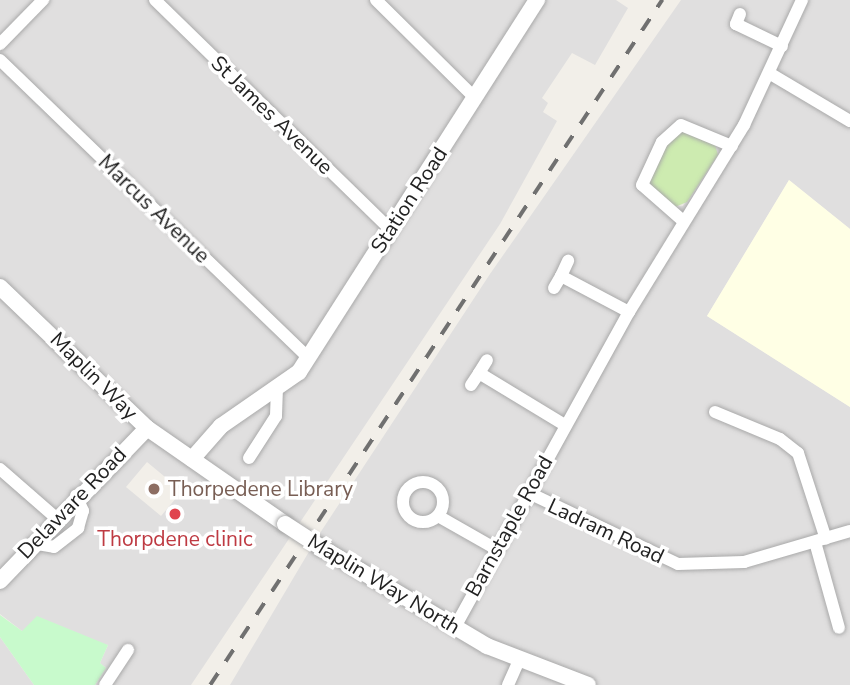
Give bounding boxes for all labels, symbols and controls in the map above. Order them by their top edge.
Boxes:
street label: St James Avenue [206,50,338,180]
street label: Station Road [365,142,453,258]
street label: Marcus Avenue [93,150,215,268]
street label: Maplin Way [45,327,143,425]
street label: Delaware Road [12,442,132,564]
street label: Barnstaple Road [460,451,558,601]
place label: Thorpedene Library [168,476,353,502]
marker: Thorpedene Library [146,481,162,497]
street label: Ladram Road [544,493,668,569]
marker: Thorpdene clinic [165,504,185,524]
place label: Thorpdene clinic [97,526,253,552]
street label: Maplin Way North [303,529,465,639]

